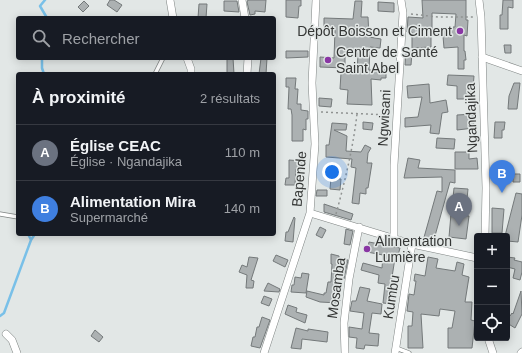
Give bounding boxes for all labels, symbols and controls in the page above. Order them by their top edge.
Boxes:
search box [16,16,276,60]
place label: Dépôt Boisson et Ciment [297,23,452,39]
marker: Dépôt Boisson et Ciment [455,26,465,36]
icon: search [30,27,52,49]
text: Rechercher [62,30,140,47]
place label: Centre de Santé Saint Abel [336,44,438,76]
marker: Centre de Santé Saint Abel [323,55,333,65]
street label: Ngandajika [462,83,480,153]
text: À proximité [32,88,126,107]
street label: Ngwisani [375,89,393,147]
text: 2 résultats [200,91,260,106]
text: Église CEAC [70,137,161,154]
text: A [40,145,50,160]
text: 110 m [225,145,260,160]
street label: Bapende [289,150,309,208]
text: Église · Ngandajika [70,154,182,169]
pin: B [489,160,515,193]
your location [322,162,342,182]
text: Alimentation Mira [70,193,196,210]
pin: A [446,193,472,226]
text: B [40,201,50,216]
text: 140 m [224,201,260,216]
text: Supermarché [70,210,148,225]
place label: Alimentation Lumière [375,233,452,265]
map controls [474,233,510,341]
button: + [474,233,510,269]
marker: Alimentation Lumière [362,244,372,254]
street label: Mosamba [324,256,348,320]
button: − [474,269,510,305]
street label: Kumbu [380,274,402,320]
button: locate [474,305,510,341]

